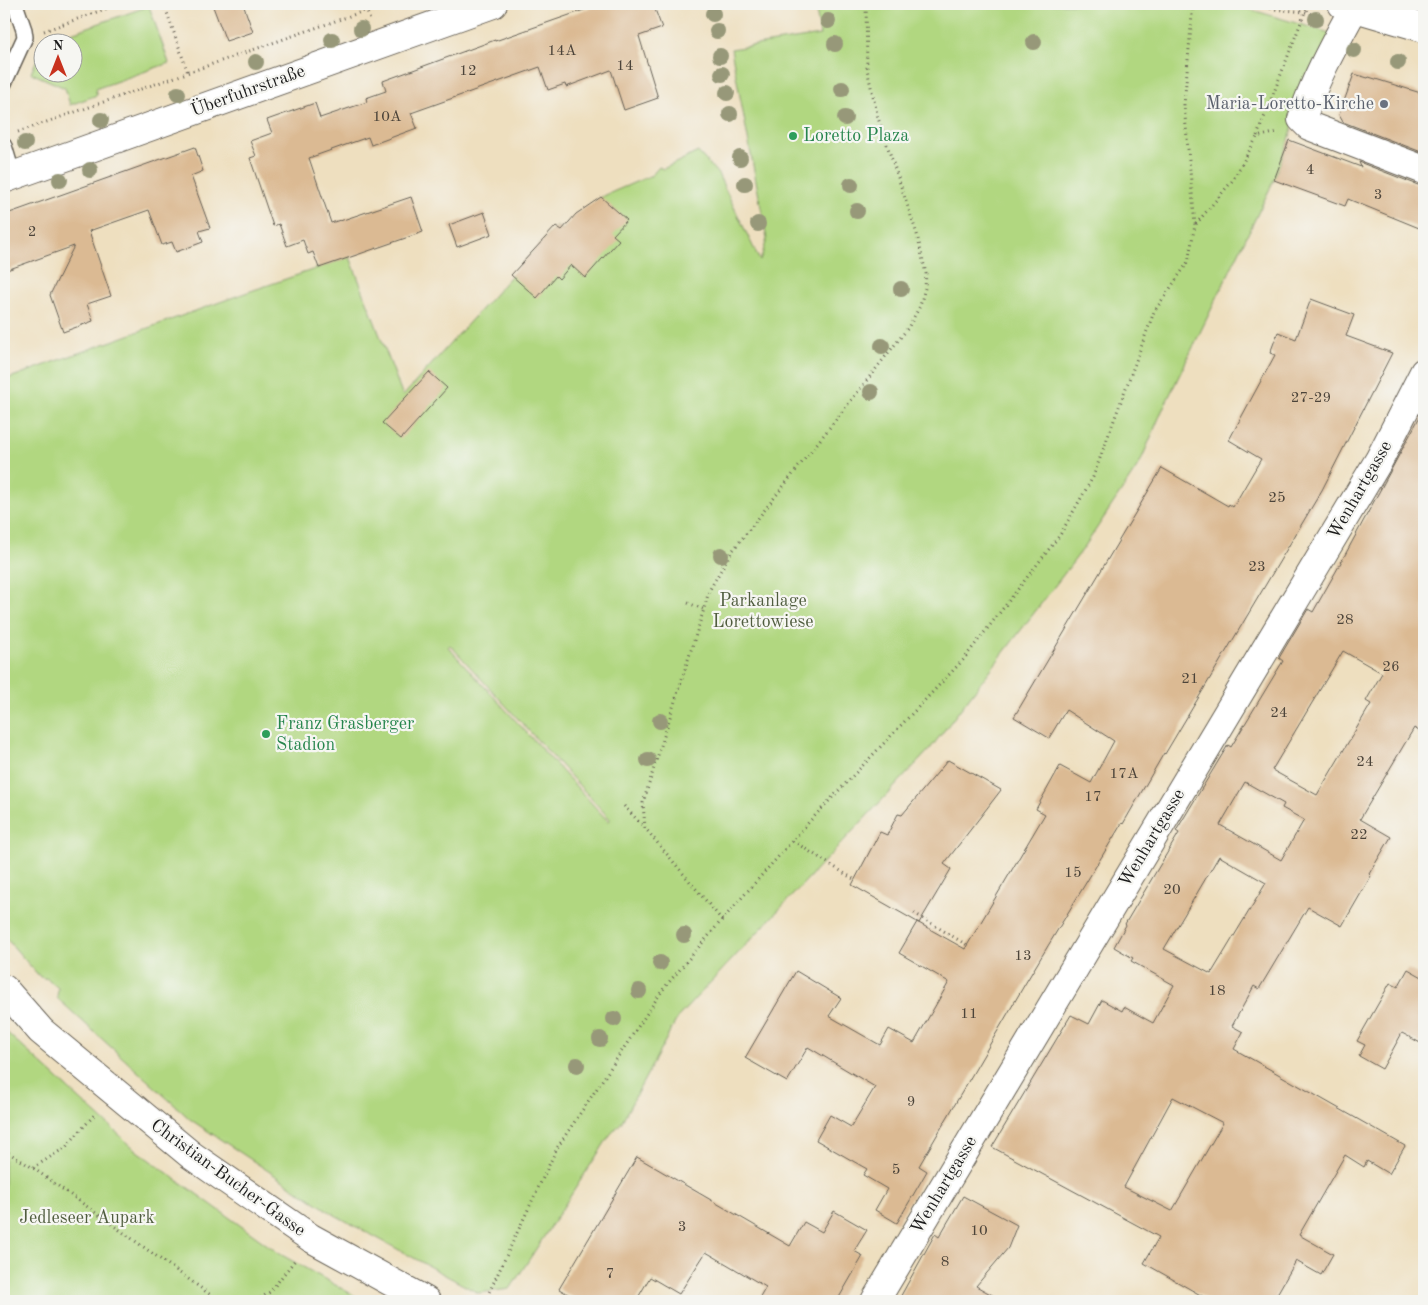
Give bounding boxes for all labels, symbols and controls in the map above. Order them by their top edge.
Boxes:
north arrow [32,32,82,82]
text: N [53,39,64,53]
house number: 14A [548,44,577,59]
street label: Überfuhrstraße [187,58,307,120]
house number: 14 [616,59,634,74]
house number: 12 [459,64,477,79]
place label: Maria-Loretto-Kirche [1206,95,1374,113]
marker: Maria-Loretto-Kirche [1378,98,1390,110]
house number: 10A [373,110,402,125]
place label: Loretto Plaza [803,127,909,145]
marker: Loretto Plaza [787,130,799,142]
house number: 4 [1306,163,1314,178]
house number: 3 [1374,188,1382,203]
house number: 2 [28,225,36,240]
house number: 27-29 [1291,391,1331,406]
street label: Wenhartgasse [1325,438,1395,542]
house number: 25 [1268,491,1286,506]
house number: 23 [1248,560,1266,575]
park label: Parkanlage Lorettowiese [712,592,814,631]
house number: 28 [1336,613,1354,628]
house number: 26 [1382,660,1400,675]
house number: 21 [1181,672,1199,687]
house number: 24 [1270,706,1288,721]
place label: Franz Grasberger Stadion [276,715,415,754]
marker: Franz Grasberger Stadion [260,728,272,740]
house number: 24 [1356,755,1374,770]
house number: 17A [1110,767,1139,782]
street label: Wenhartgasse [1116,786,1188,890]
house number: 17 [1084,790,1102,805]
house number: 22 [1350,828,1368,843]
house number: 15 [1064,866,1082,881]
house number: 20 [1163,883,1181,898]
house number: 13 [1014,949,1032,964]
house number: 18 [1208,984,1226,999]
house number: 11 [960,1007,978,1022]
house number: 9 [907,1095,915,1110]
street label: Christian-Bucher-Gasse [147,1116,309,1240]
street label: Wenhartgasse [908,1133,980,1237]
house number: 5 [892,1163,900,1178]
park label: Jedleseer Aupark [19,1209,155,1227]
house number: 3 [678,1220,686,1235]
house number: 10 [970,1224,988,1239]
house number: 8 [941,1255,949,1270]
house number: 7 [606,1267,614,1282]

